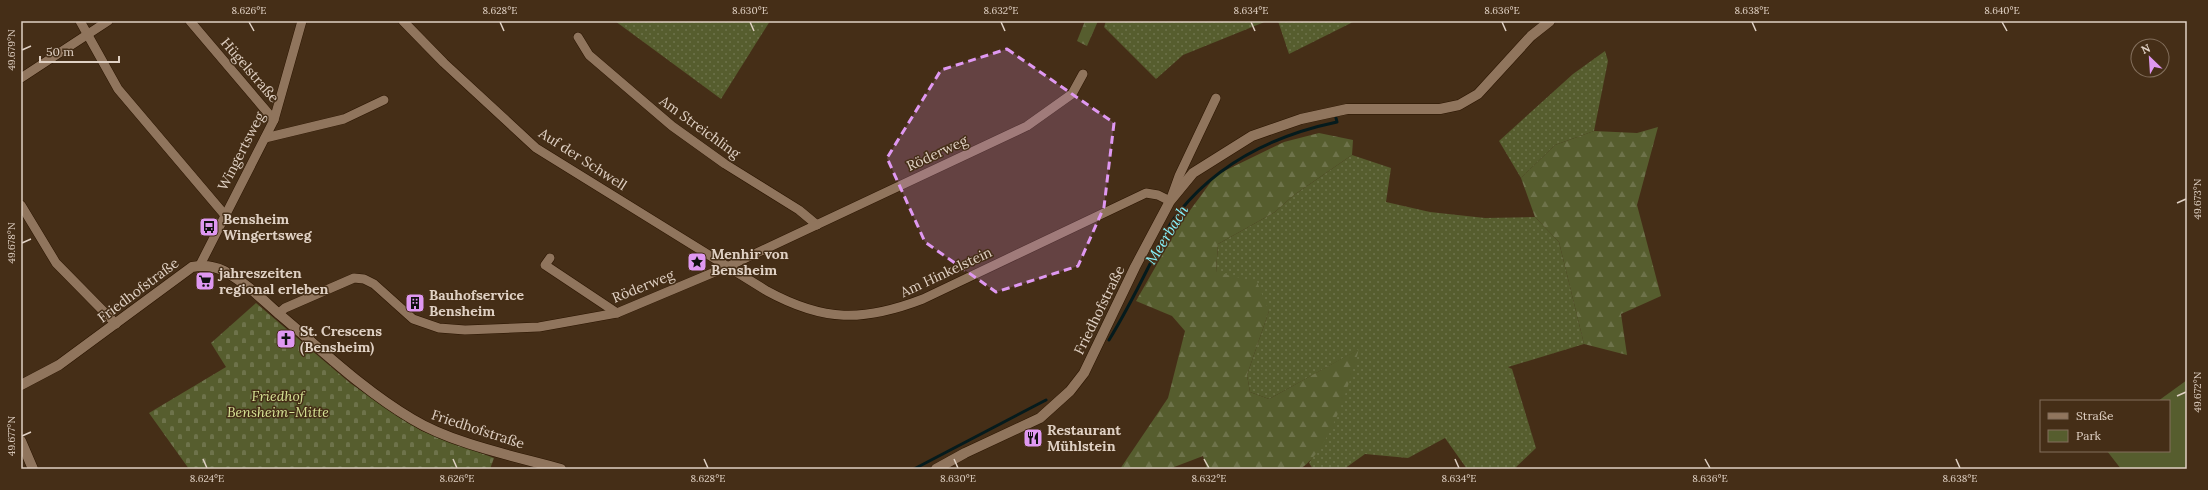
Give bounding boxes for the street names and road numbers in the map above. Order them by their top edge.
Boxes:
street label: Hügelstraße [217,34,283,107]
street label: Am Streichling [655,91,744,163]
street label: Wingertsweg [213,108,269,193]
street label: Auf der Schwell [535,123,630,194]
street label: Röderweg [904,131,971,175]
street label: Am Hinkelstein [896,243,995,301]
street label: Friedhofstraße [94,253,182,326]
street label: Friedhofstraße [1070,262,1128,357]
street label: Röderweg [609,265,677,307]
street label: Friedhofstraße [429,405,527,453]

